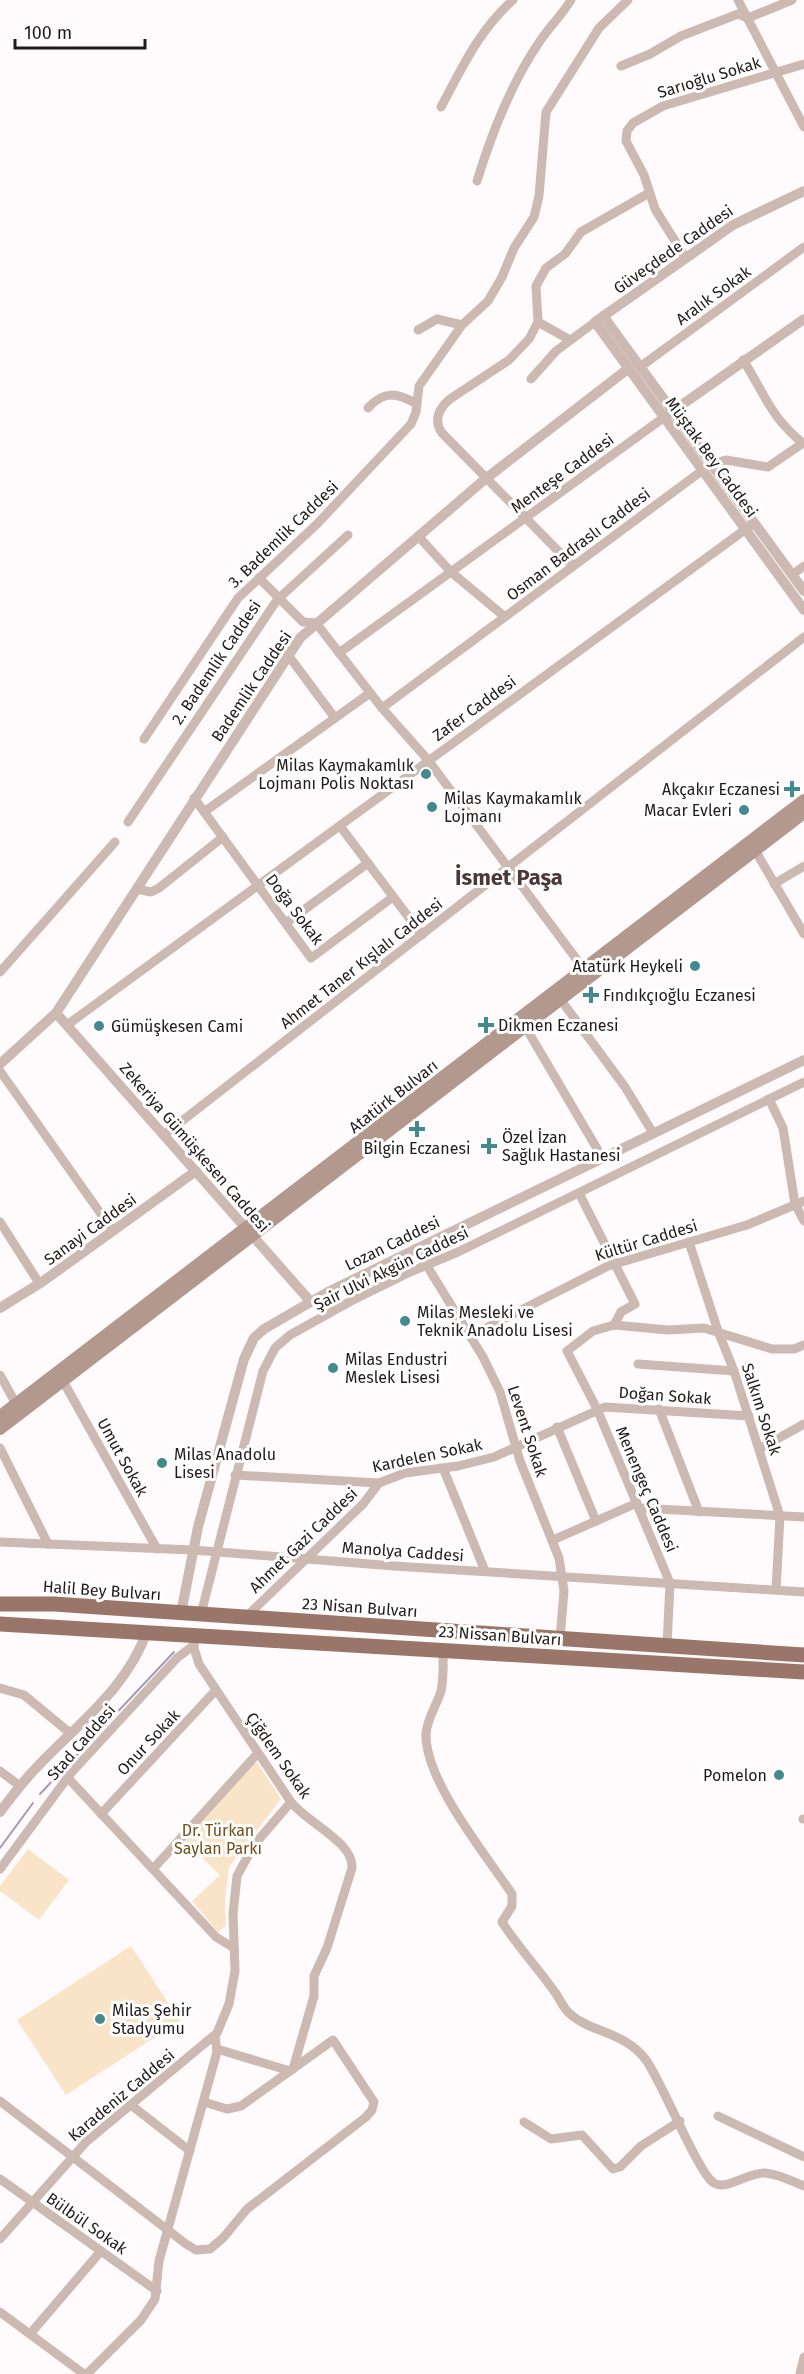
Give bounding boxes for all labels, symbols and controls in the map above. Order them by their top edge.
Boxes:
scale bar [15,12,146,50]
text: 100 m [24,22,72,44]
street label: Sarıoğlu Sokak [655,53,764,102]
street label: Güveçdede Caddesi [610,201,737,299]
street label: Aralık Sokak [672,261,755,329]
street label: Müştak Bey Caddesi [661,394,762,522]
street label: Menteşe Caddesi [507,430,618,518]
street label: 3. Bademlik Caddesi [224,477,342,592]
street label: Osman Badraslı Caddesi [503,484,654,605]
street label: 2. Bademlik Caddesi [167,596,265,728]
street label: Bademlik Caddesi [207,627,295,745]
street label: Zafer Caddesi [429,672,520,745]
place label: Milas Kaymakamlık Lojmanı Polis Noktası [258,756,415,793]
marker: Milas Kaymakamlık Lojmanı Polis Noktası [419,767,433,781]
place label: Akçakır Eczanesi [662,780,780,800]
marker: Akçakır Eczanesi [785,782,799,796]
place label: Milas Kaymakamlık Lojmanı [444,789,582,826]
marker: Milas Kaymakamlık Lojmanı [425,800,439,814]
place label: Macar Evleri [644,801,732,820]
marker: Macar Evleri [737,803,751,817]
district label: İsmet Paşa [455,864,563,891]
street label: Doğa Sokak [262,870,328,949]
street label: Ahmet Taner Kışlalı Caddesi [276,894,447,1034]
place label: Atatürk Heykeli [572,957,683,976]
marker: Atatürk Heykeli [688,959,702,973]
place label: Fındıkçıoğlu Eczanesi [603,986,756,1006]
marker: Fındıkçıoğlu Eczanesi [584,988,598,1002]
place label: Dikmen Eczanesi [498,1016,618,1035]
place label: Gümüşkesen Cami [111,1017,243,1037]
marker: Dikmen Eczanesi [479,1018,493,1032]
marker: Gümüşkesen Cami [92,1019,106,1033]
street label: Atatürk Bulvarı [345,1056,442,1137]
street label: Zekeriya Gümüşkesen Caddesi [115,1059,273,1237]
marker: Bilgin Eczanesi [410,1122,424,1136]
place label: Özel İzan Sağlık Hastanesi [502,1127,621,1165]
marker: Özel İzan Sağlık Hastanesi [480,1137,498,1155]
place label: Bilgin Eczanesi [364,1139,470,1158]
street label: Sanayi Caddesi [41,1190,140,1269]
street label: Lozan Caddesi [342,1212,443,1275]
street label: Kültür Caddesi [593,1216,700,1265]
street label: Şair Ulvi Akgün Caddesi [311,1223,472,1315]
place label: Milas Mesleki ve Teknik Anadolu Lisesi [417,1303,573,1340]
marker: Milas Mesleki ve Teknik Anadolu Lisesi [398,1314,412,1328]
place label: Milas Endustri Meslek Lisesi [345,1350,447,1387]
marker: Milas Endustri Meslek Lisesi [326,1361,340,1375]
street label: Salkım Sokak [738,1361,786,1458]
street label: Levent Sokak [504,1383,551,1480]
street label: Doğan Sokak [618,1383,713,1408]
street label: Umut Sokak [93,1415,152,1500]
street label: Menengeç Caddesi [611,1424,682,1555]
street label: Kardelen Sokak [370,1434,485,1476]
place label: Milas Anadolu Lisesi [174,1445,276,1482]
marker: Milas Anadolu Lisesi [155,1456,169,1470]
street label: Ahmet Gazi Caddesi [245,1484,361,1597]
street label: Manolya Caddesi [341,1538,465,1565]
street label: Halil Bey Bulvarı [42,1577,162,1604]
street label: 23 Nisan Bulvarı [302,1594,418,1621]
street label: 23 Nissan Bulvarı [438,1622,562,1649]
street label: Stad Caddesi [43,1701,119,1784]
street label: Onur Sokak [113,1705,184,1779]
street label: Çiğdem Sokak [241,1709,316,1803]
place label: Pomelon [703,1766,767,1785]
marker: Pomelon [772,1768,786,1782]
park label: Dr. Türkan Saylan Parkı [174,1821,262,1858]
place label: Milas Şehir Stadyumu [112,2001,192,2038]
marker: Milas Şehir Stadyumu [93,2012,107,2026]
street label: Karadeniz Caddesi [64,2045,178,2145]
street label: Bülbül Sokak [43,2189,131,2259]

